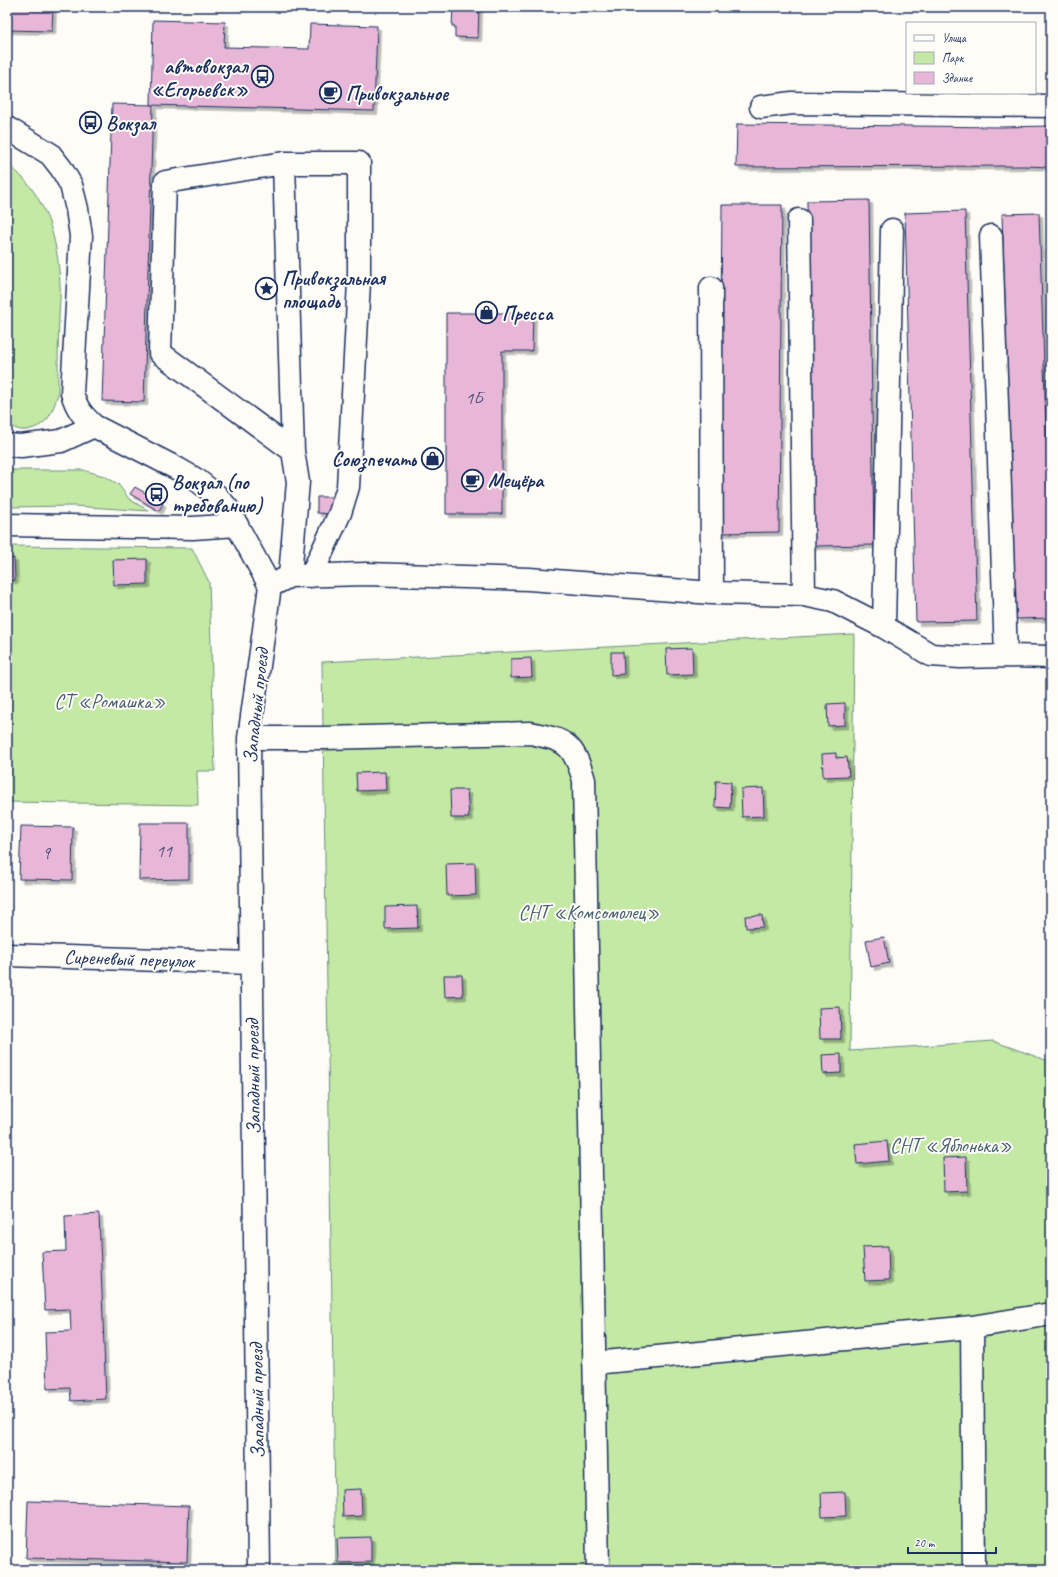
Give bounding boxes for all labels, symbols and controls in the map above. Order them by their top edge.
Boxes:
legend [906,22,1036,94]
text: Улица [942,30,967,46]
text: Парк [942,50,965,66]
place label: автовокзал «Егорьевск» [151,54,250,102]
bus stop icon: автовокзал «Егорьевск» [250,64,276,90]
text: Здание [942,70,973,86]
cafe icon: Привокзальное [317,80,343,106]
place label: Привокзальное [346,81,450,107]
bus stop icon: Вокзал [77,110,103,136]
place label: Вокзал [106,111,157,137]
place label: Привокзальная площадь [282,266,387,314]
place icon: Привокзальная площадь [254,276,280,302]
shop icon: Пресса [474,300,500,326]
place label: Пресса [502,301,554,326]
house number: 1Б [465,387,485,409]
shop icon: Союзпечать [419,446,445,472]
place label: Союзпечать [332,447,418,473]
cafe icon: Мещёра [459,467,485,493]
place label: Мещёра [488,468,545,493]
place label: Вокзал (по требованию) [172,470,263,518]
bus stop icon: Вокзал (по требованию) [143,481,169,507]
street label: Западный проезд [238,645,275,765]
park label: СТ «Ромашка» [54,689,166,714]
house number: 11 [156,840,173,862]
house number: 9 [42,842,52,864]
park label: СНТ «Комсомолец» [519,900,659,925]
street label: Сиреневый переулок [63,944,196,974]
street label: Западный проезд [239,1017,267,1135]
park label: СНТ «Яблонька» [890,1133,1012,1158]
street label: Западный проезд [243,1341,271,1459]
scale bar [908,1529,996,1555]
text: 20 m [914,1535,936,1551]

